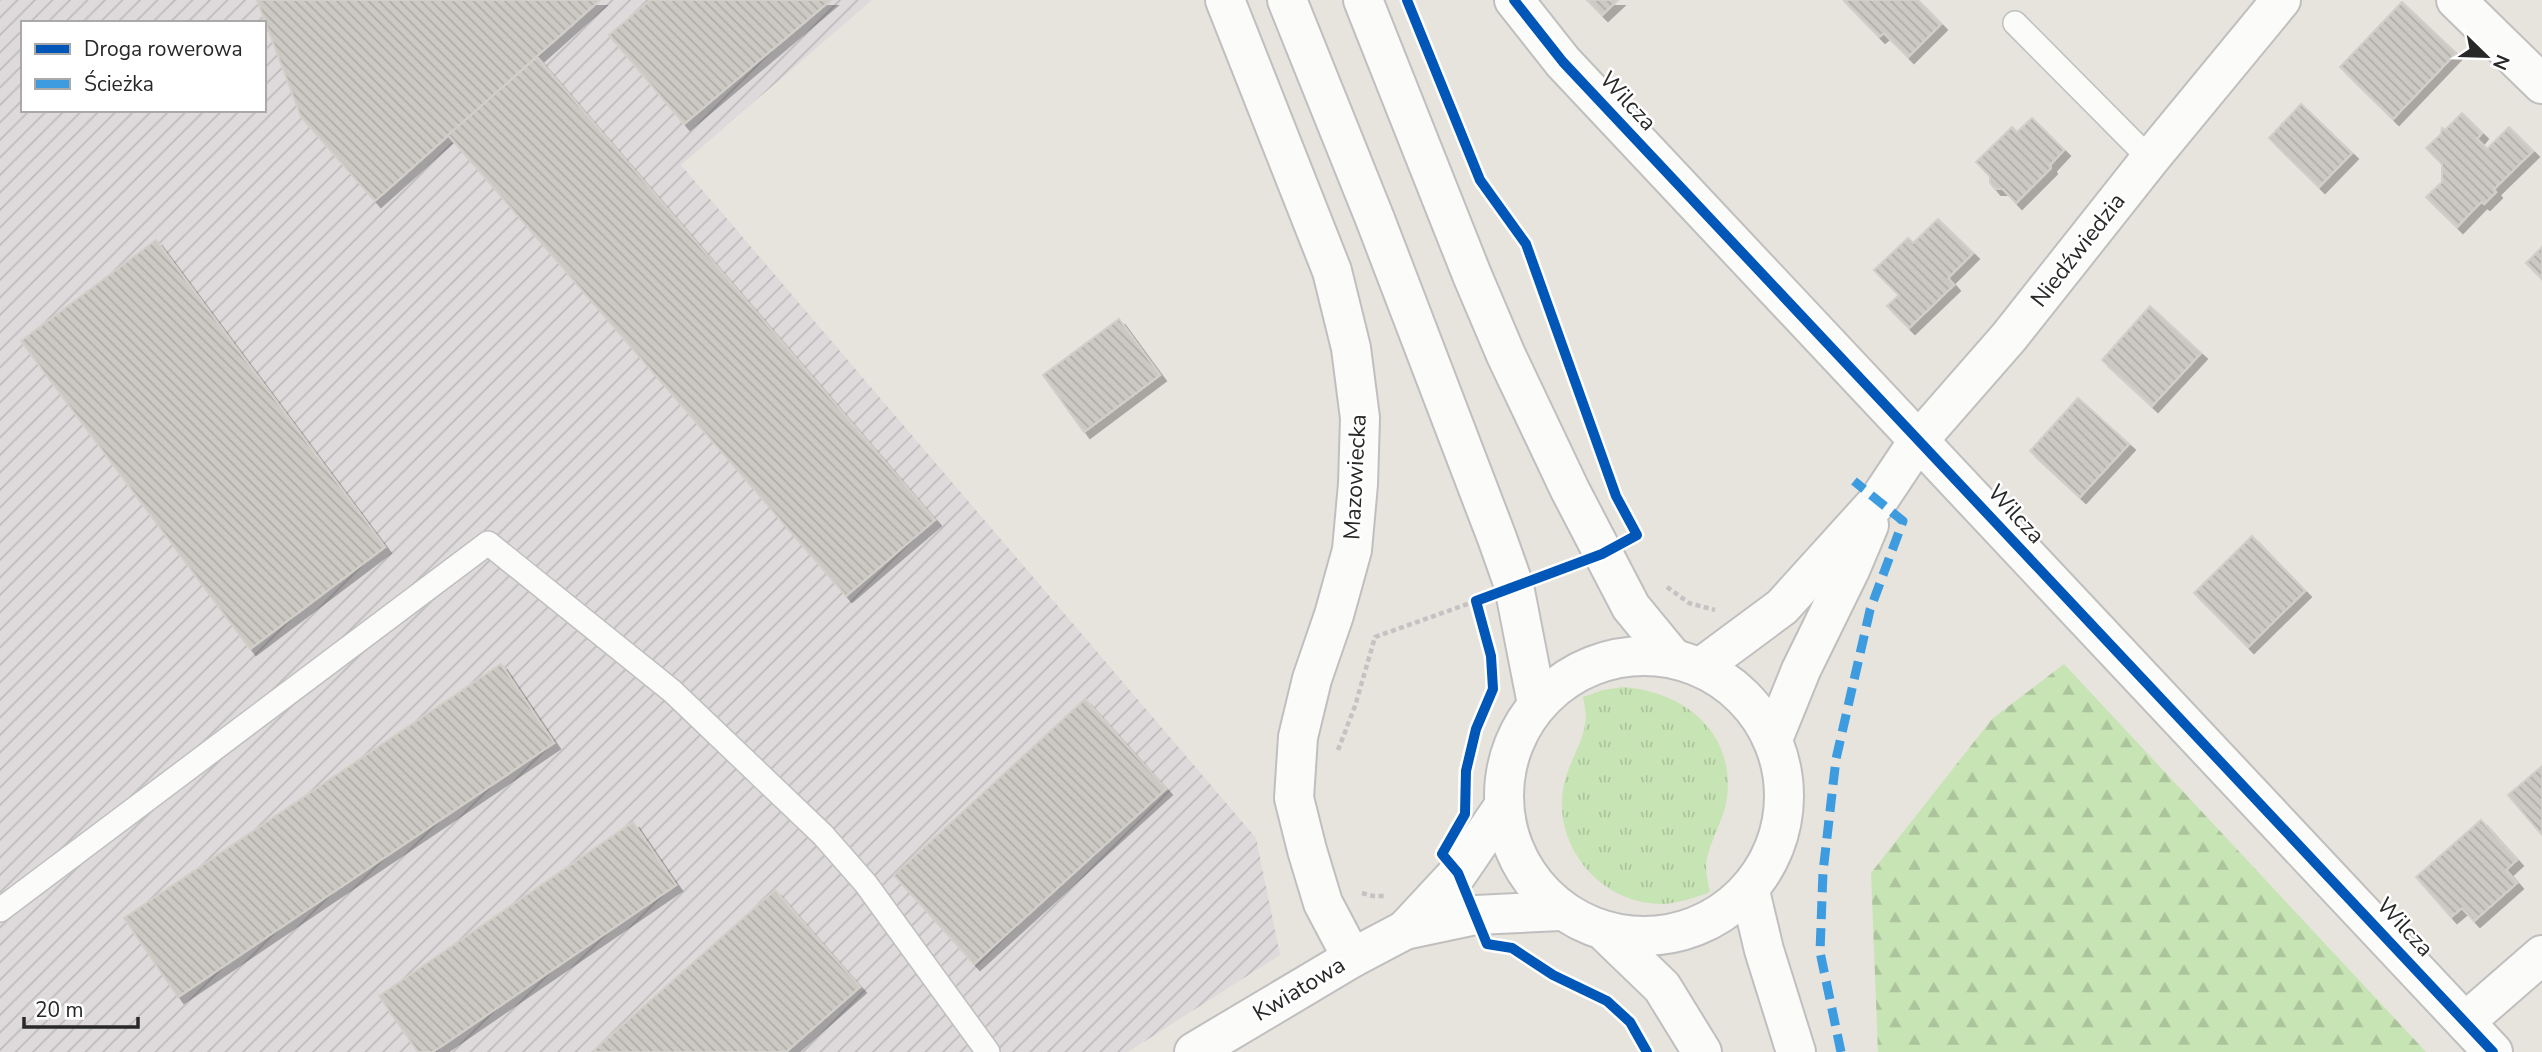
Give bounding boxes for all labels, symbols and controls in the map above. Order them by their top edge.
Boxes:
legend [21,21,266,112]
north arrow [2451,21,2521,91]
text: Droga rowerowa [84,35,243,63]
text: N [2486,51,2515,74]
street label: Wilcza [1593,65,1663,137]
text: Ścieżka [84,70,154,98]
street label: Niedźwiedzia [2024,186,2132,314]
street label: Mazowiecka [1336,413,1374,541]
street label: Wilcza [1981,478,2051,550]
street label: Wilcza [2370,891,2440,963]
street label: Kwiatowa [1247,949,1351,1029]
scale bar [24,986,138,1030]
text: 20 m [35,996,84,1024]

